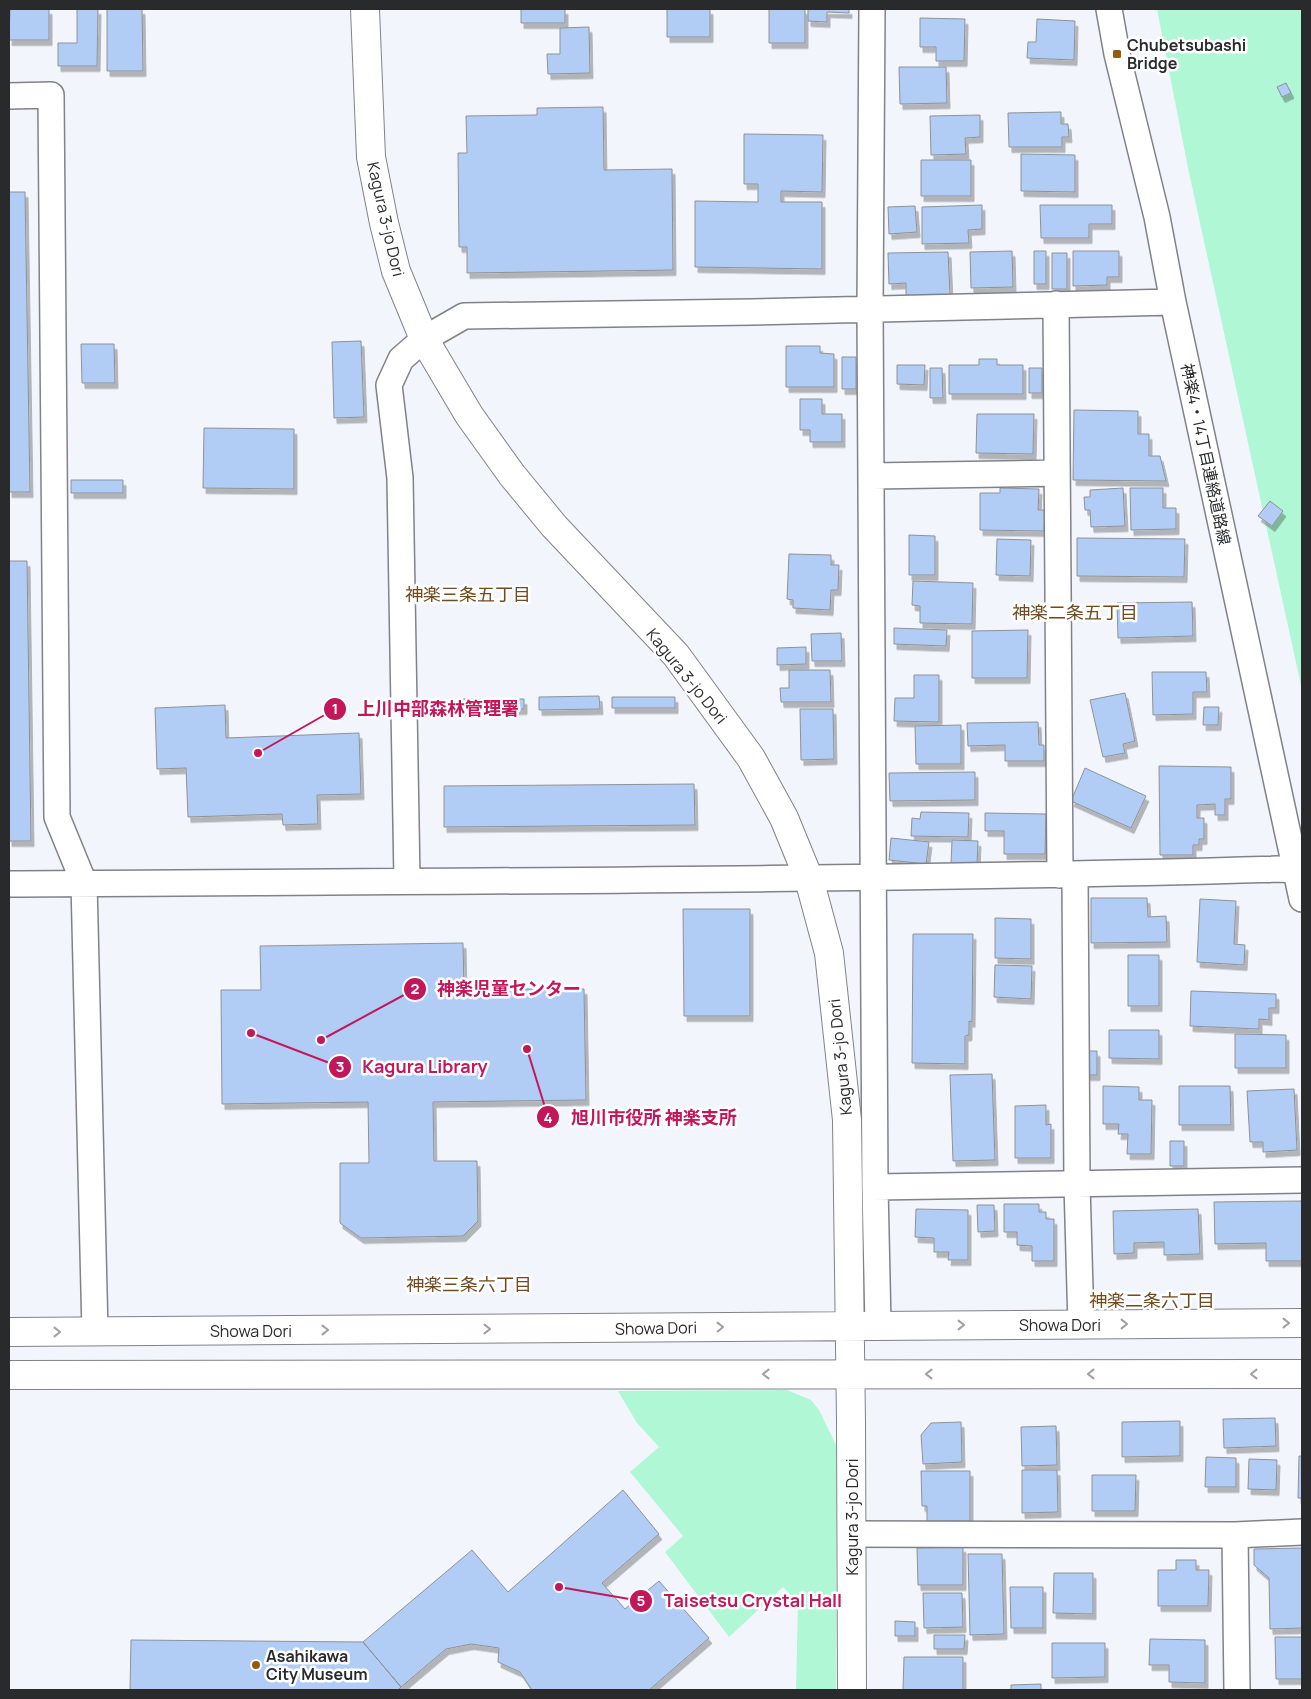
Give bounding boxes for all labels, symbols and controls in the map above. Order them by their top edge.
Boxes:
place label: Chubetsubashi Bridge [1127,34,1246,74]
marker: Chubetsubashi Bridge [1111,48,1123,60]
street label: Kagura 3-jo Dori [362,160,410,278]
street label: 神楽4・14丁目連絡道路線 [1176,361,1236,547]
district label: 神楽三条五丁目 [405,582,531,606]
district label: 神楽二条五丁目 [1012,600,1138,624]
street label: Kagura 3-jo Dori [642,624,732,728]
callout: 上川中部森林管理署 [322,692,529,725]
text: 上川中部森林管理署 [357,696,519,720]
text: 1 [332,698,338,719]
callout: 神楽児童センター [402,973,591,1006]
text: 神楽児童センター [437,976,581,1000]
text: 2 [411,978,420,999]
street label: Kagura 3-jo Dori [823,998,857,1116]
callout: Kagura Library [327,1050,498,1083]
text: Kagura Library [362,1054,488,1078]
text: 3 [336,1056,344,1077]
callout: 旭川市役所 神楽支所 [536,1101,746,1134]
text: 旭川市役所 神楽支所 [571,1105,737,1129]
text: 4 [543,1107,553,1128]
district label: 神楽三条六丁目 [406,1272,532,1296]
district label: 神楽二条六丁目 [1089,1288,1215,1312]
street label: Showa Dori [1019,1314,1101,1336]
street label: Showa Dori [615,1316,697,1340]
one-way arrow [1283,1318,1291,1328]
one-way arrow [1120,1319,1128,1329]
street label: Showa Dori [210,1320,292,1342]
one-way arrow [958,1320,966,1330]
one-way arrow [716,1322,724,1332]
one-way arrow [484,1324,492,1334]
one-way arrow [322,1325,329,1335]
one-way arrow [54,1327,62,1337]
one-way arrow [762,1369,770,1379]
one-way arrow [924,1369,932,1379]
one-way arrow [1087,1369,1094,1379]
one-way arrow [1249,1369,1257,1379]
street label: Kagura 3-jo Dori [841,1459,863,1575]
callout: Taisetsu Crystal Hall [629,1585,852,1618]
text: Taisetsu Crystal Hall [664,1588,842,1612]
text: 5 [637,1590,646,1611]
place label: Asahikawa City Museum [266,1645,368,1685]
marker: Asahikawa City Museum [250,1659,262,1671]

